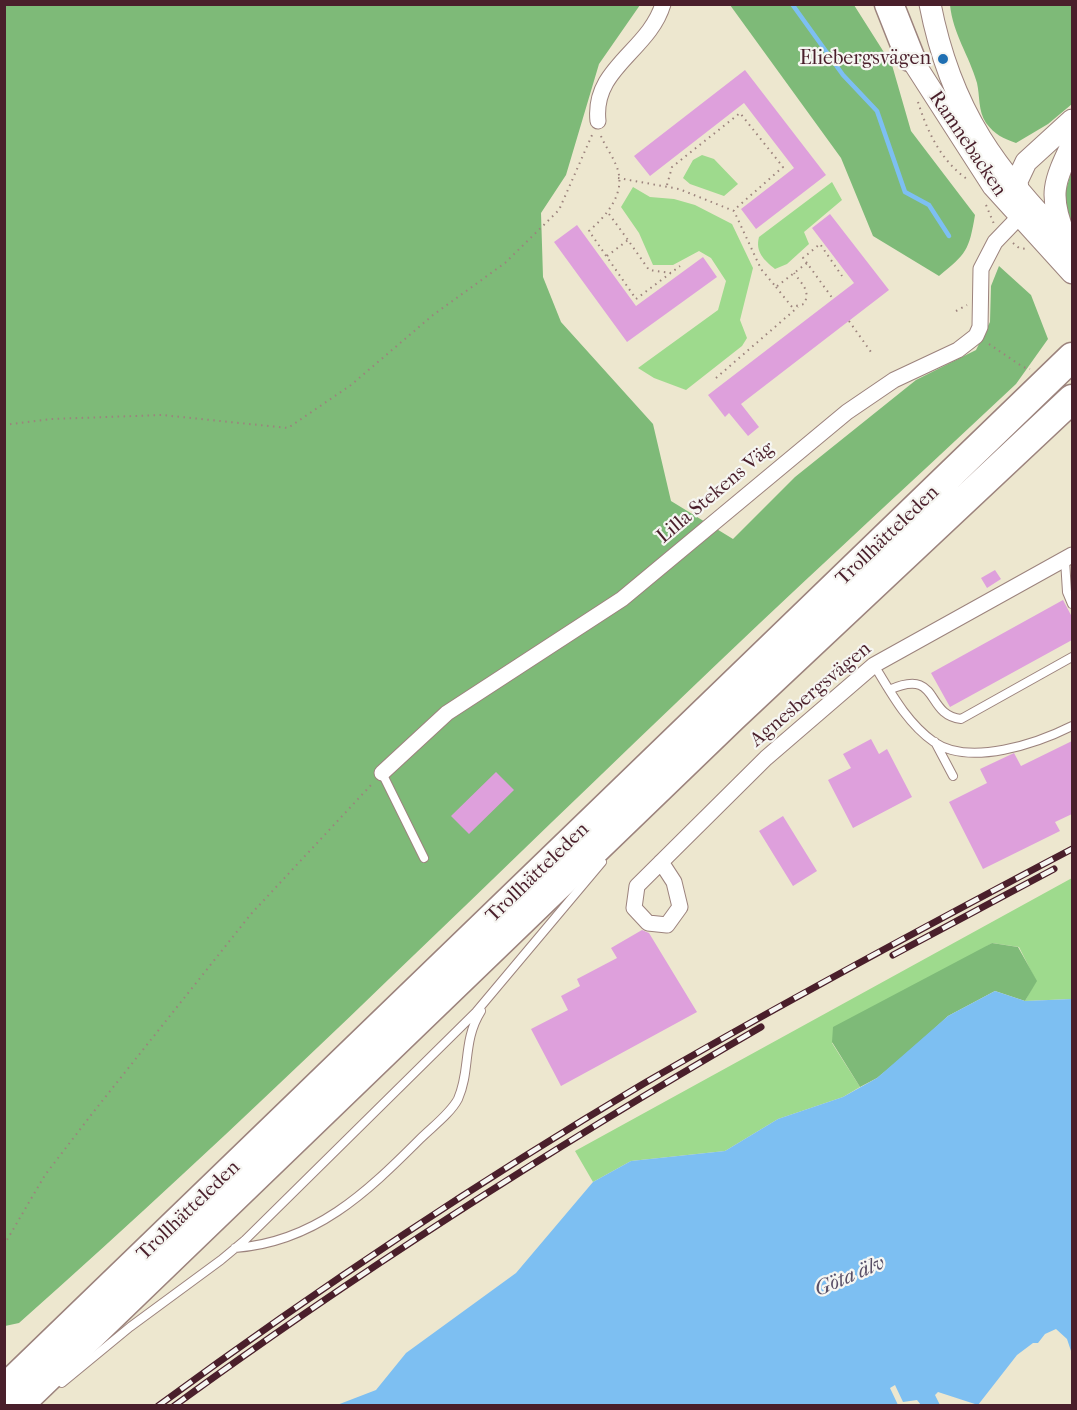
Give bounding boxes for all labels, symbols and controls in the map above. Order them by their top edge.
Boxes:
place label: Eliebergsvägen [799,47,931,71]
marker: Eliebergsvägen [936,52,950,66]
street label: Ramnebacken [923,87,1011,201]
street label: Lilla Stekens Väg [652,437,780,549]
street label: Trollhätteleden [832,481,944,591]
street label: Agnesbergsvägen [746,637,876,753]
street label: Trollhätteleden [482,818,594,928]
street label: Trollhätteleden [133,1156,245,1266]
water label: Göta älv [811,1251,889,1303]

